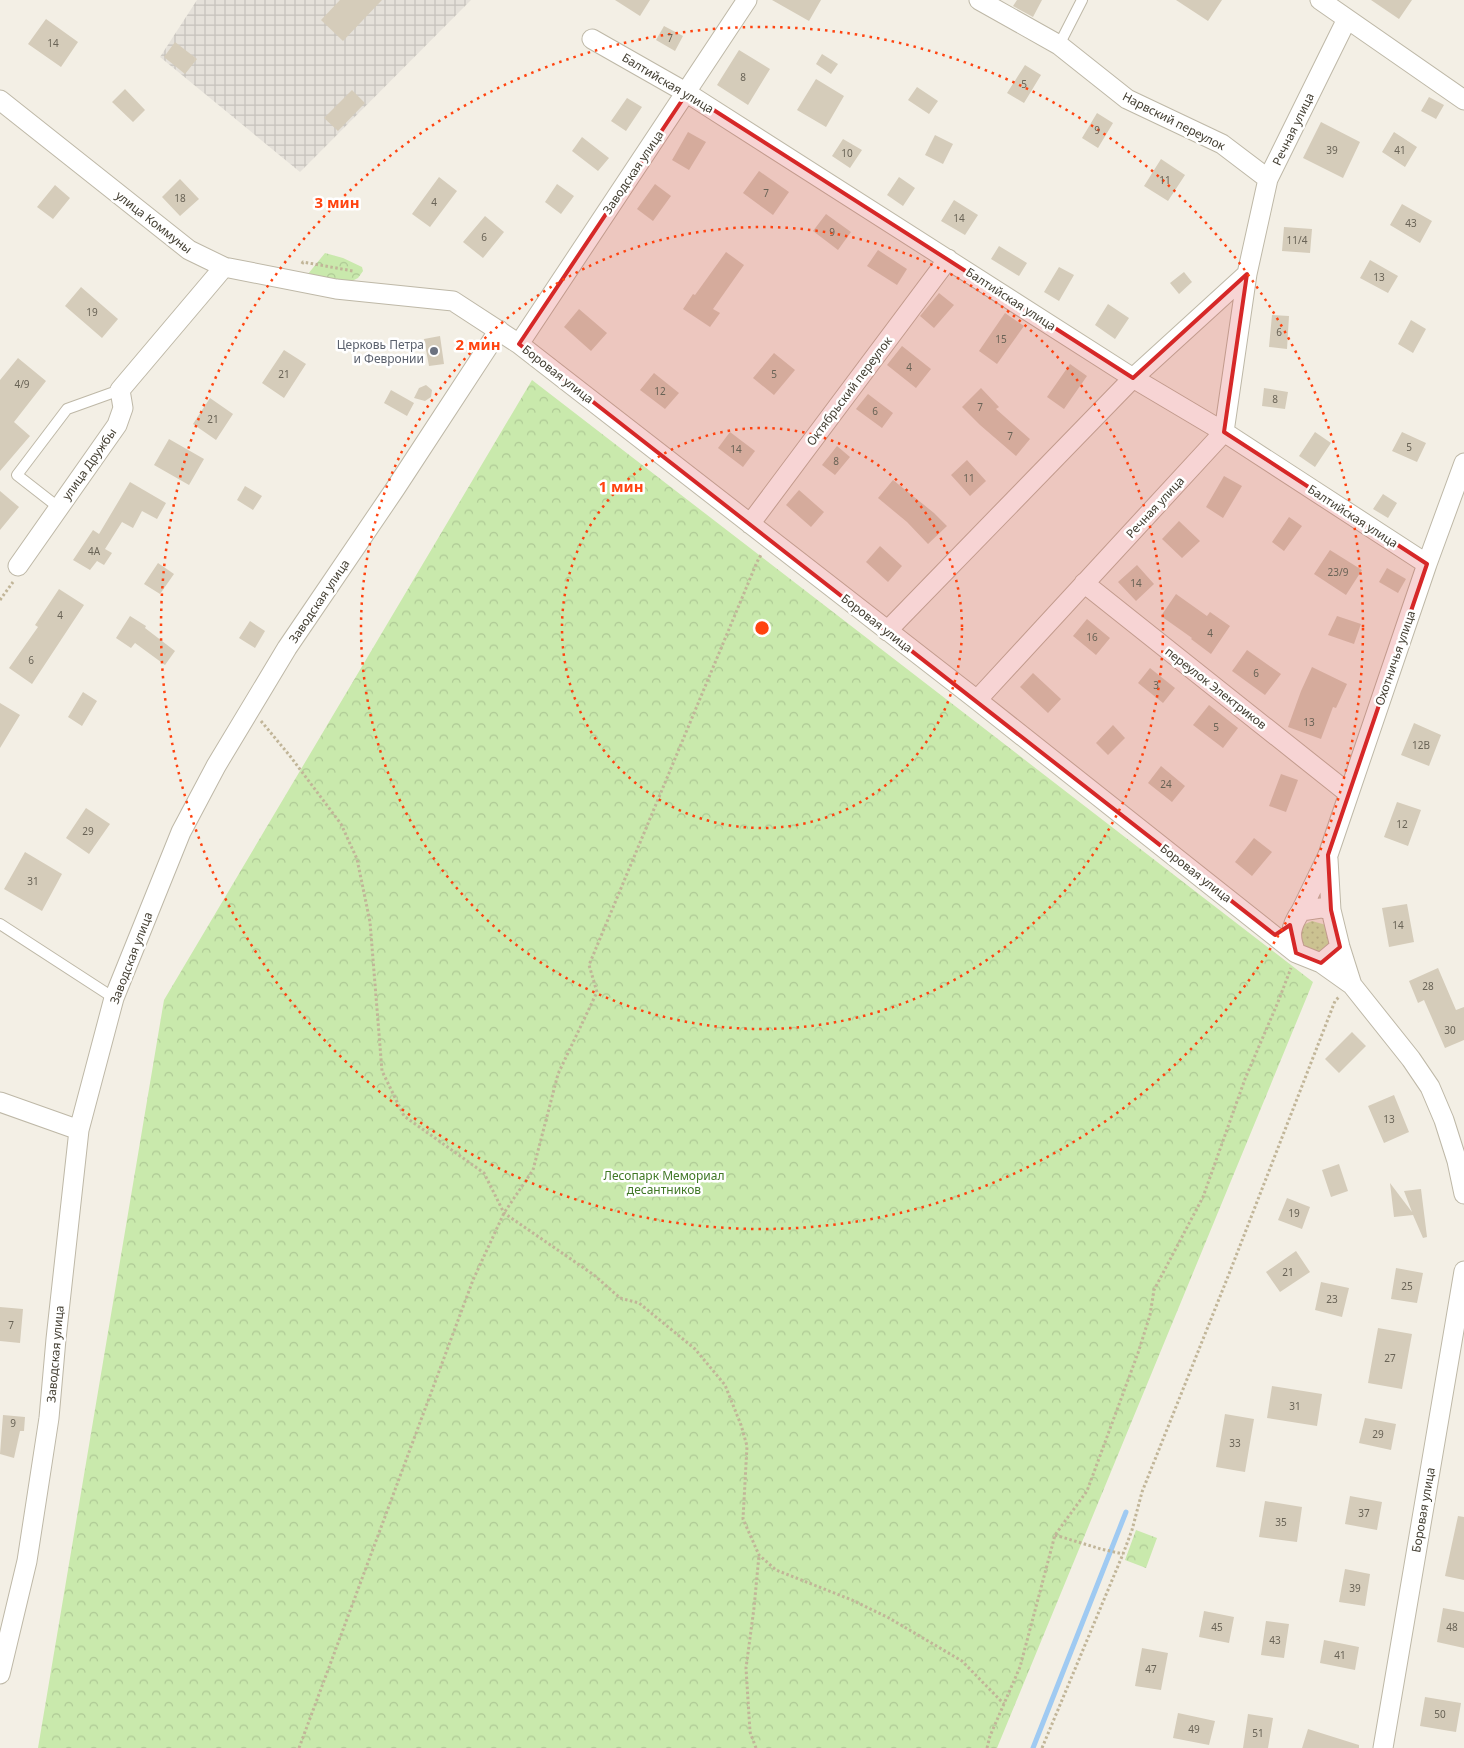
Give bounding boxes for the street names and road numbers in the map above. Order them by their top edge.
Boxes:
street label: Балтийская улица [619,49,717,117]
street label: Нарвский переулок [1120,88,1229,155]
street label: Речная улица [1268,90,1318,168]
street label: Заводская улица [599,127,667,217]
street label: улица Коммуны [112,187,196,257]
street label: Балтийская улица [963,263,1059,335]
street label: Октябрьский переулок [802,332,896,449]
street label: Боровая улица [519,341,597,407]
street label: улица Дружбы [58,425,120,503]
street label: Речная улица [1122,472,1188,542]
street label: Балтийская улица [1305,480,1401,552]
street label: Заводская улица [285,556,353,646]
street label: Боровая улица [838,590,916,656]
street label: Охотничья улица [1371,608,1419,708]
street label: переулок Электриков [1162,643,1271,733]
street label: Боровая улица [1157,840,1235,906]
street label: Заводская улица [106,909,156,1007]
street label: Заводская улица [42,1305,68,1403]
street label: Боровая улица [1407,1466,1439,1554]

